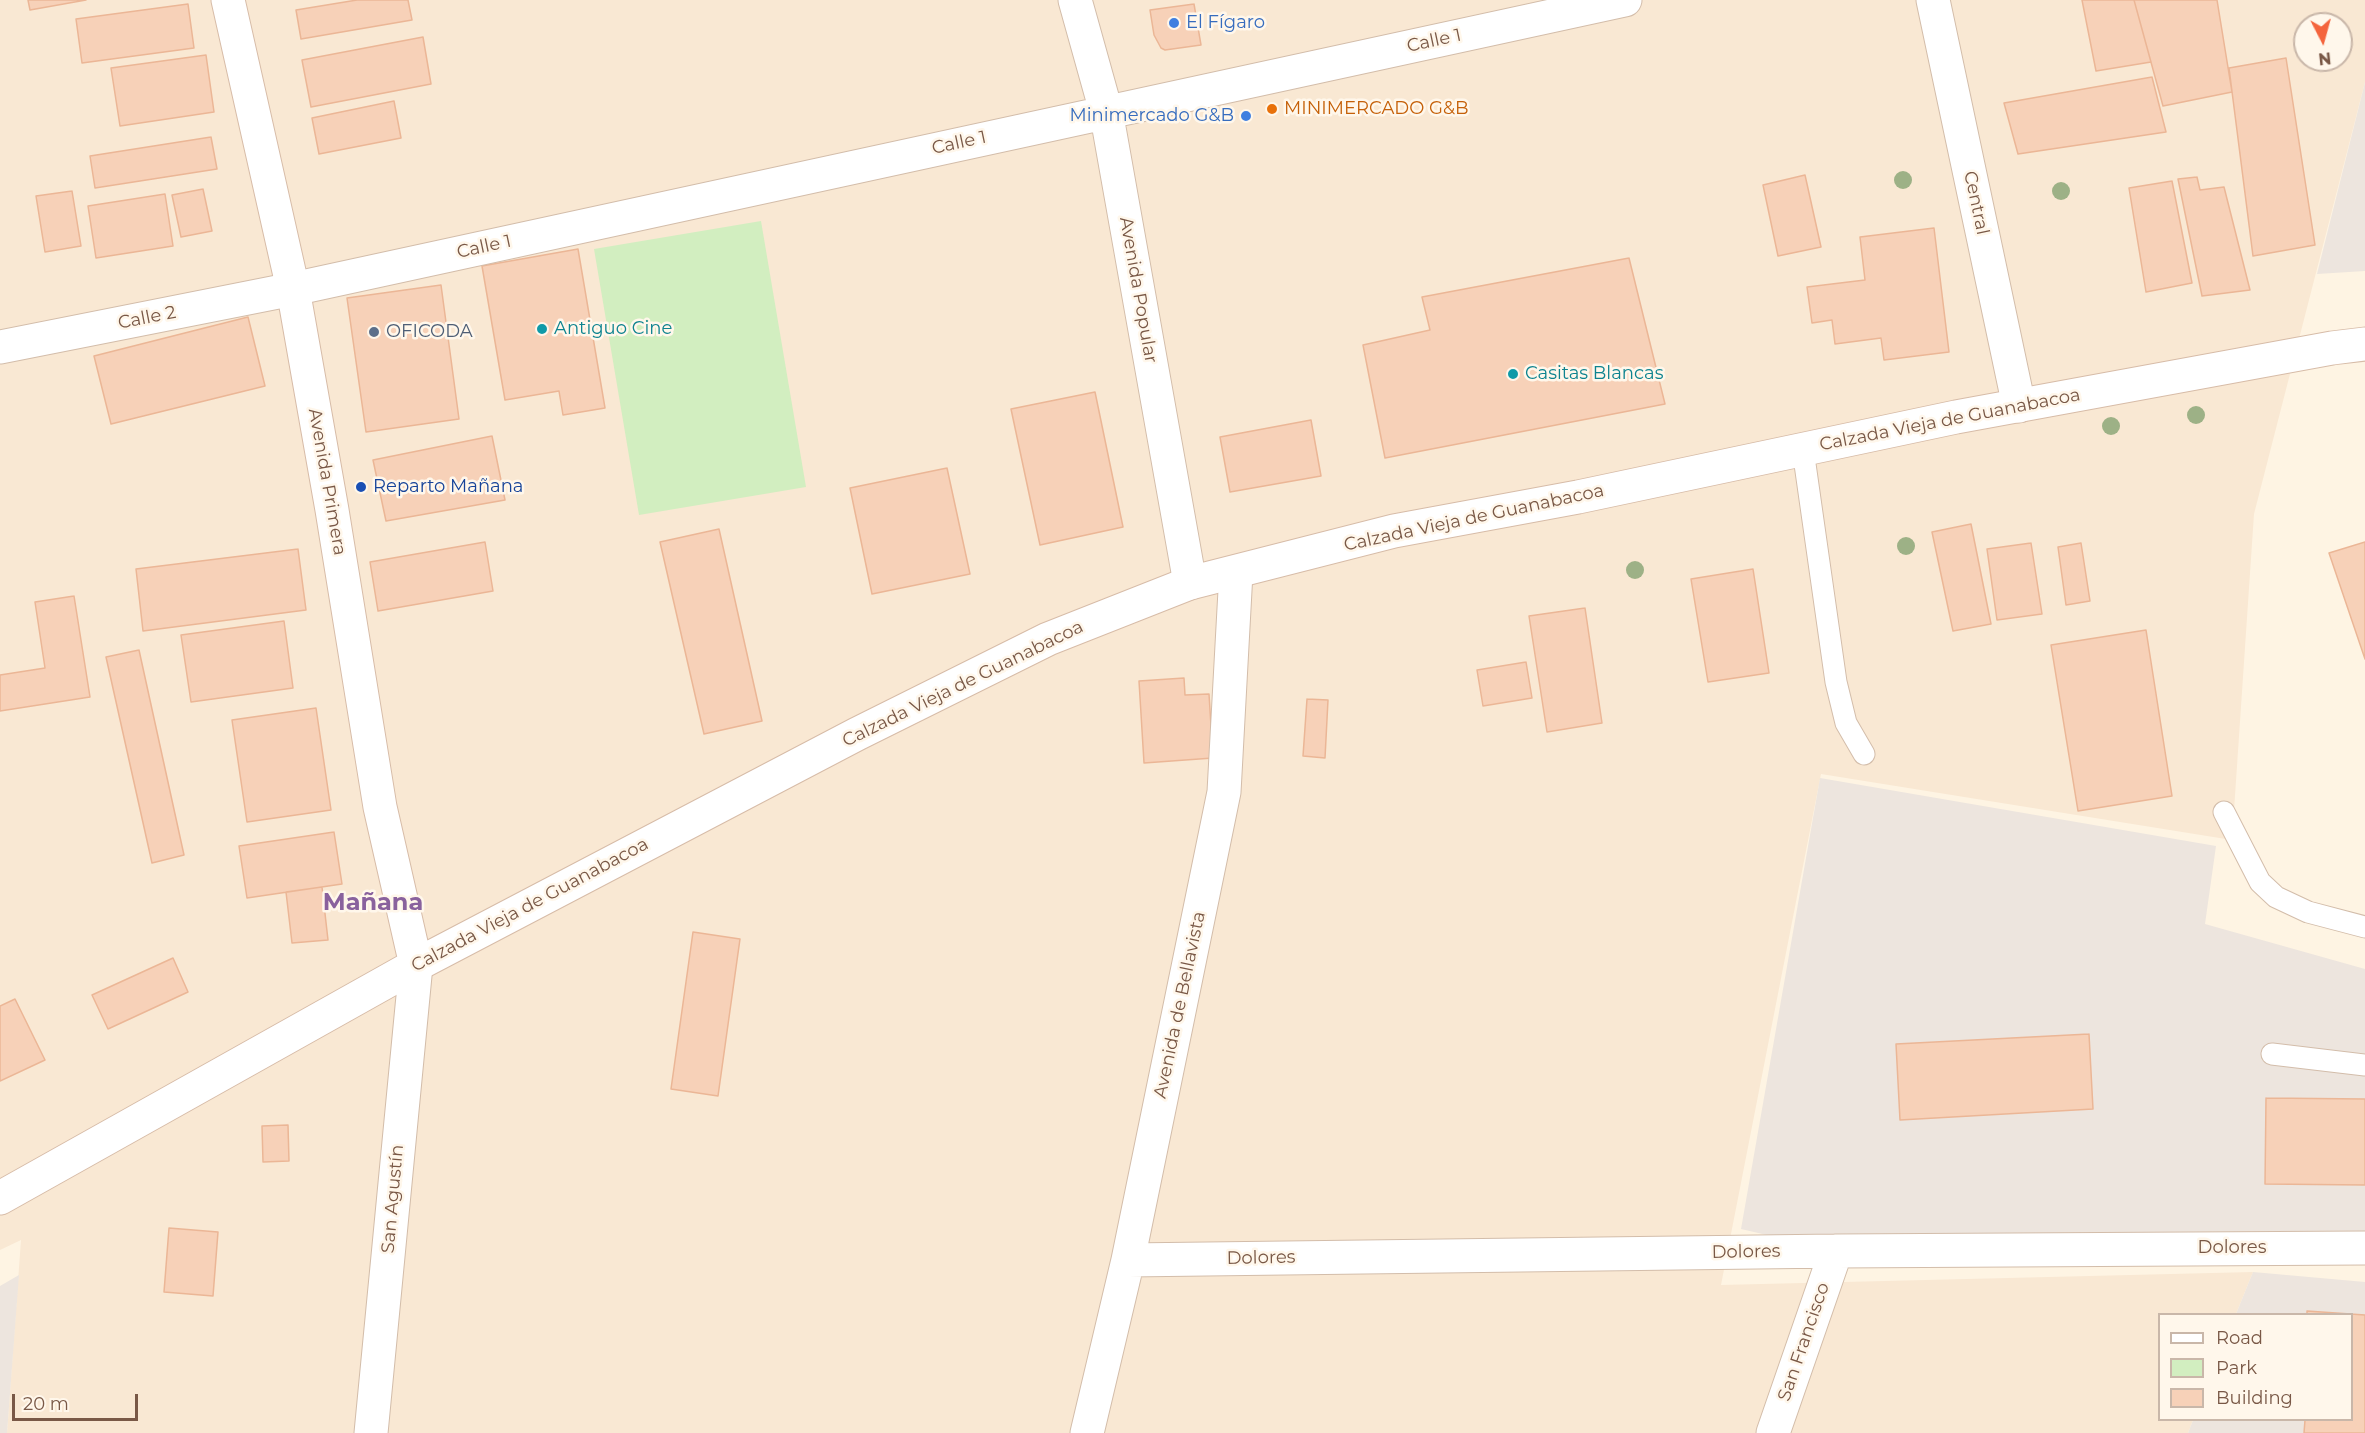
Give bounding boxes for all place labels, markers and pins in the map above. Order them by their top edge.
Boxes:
place label: El Fígaro [1186,12,1265,34]
marker: El Fígaro [1167,16,1181,30]
place label: MINIMERCADO G&B [1284,98,1469,120]
marker: MINIMERCADO G&B [1265,102,1279,116]
place label: Minimercado G&B [1070,105,1234,127]
marker: Minimercado G&B [1239,109,1253,123]
place label: Antiguo Cine [554,318,672,340]
place label: OFICODA [386,321,473,343]
marker: Antiguo Cine [535,322,549,336]
marker: OFICODA [367,325,381,339]
place label: Casitas Blancas [1525,363,1664,385]
marker: Casitas Blancas [1506,367,1520,381]
place label: Reparto Mañana [373,476,523,498]
marker: Reparto Mañana [354,480,368,494]

